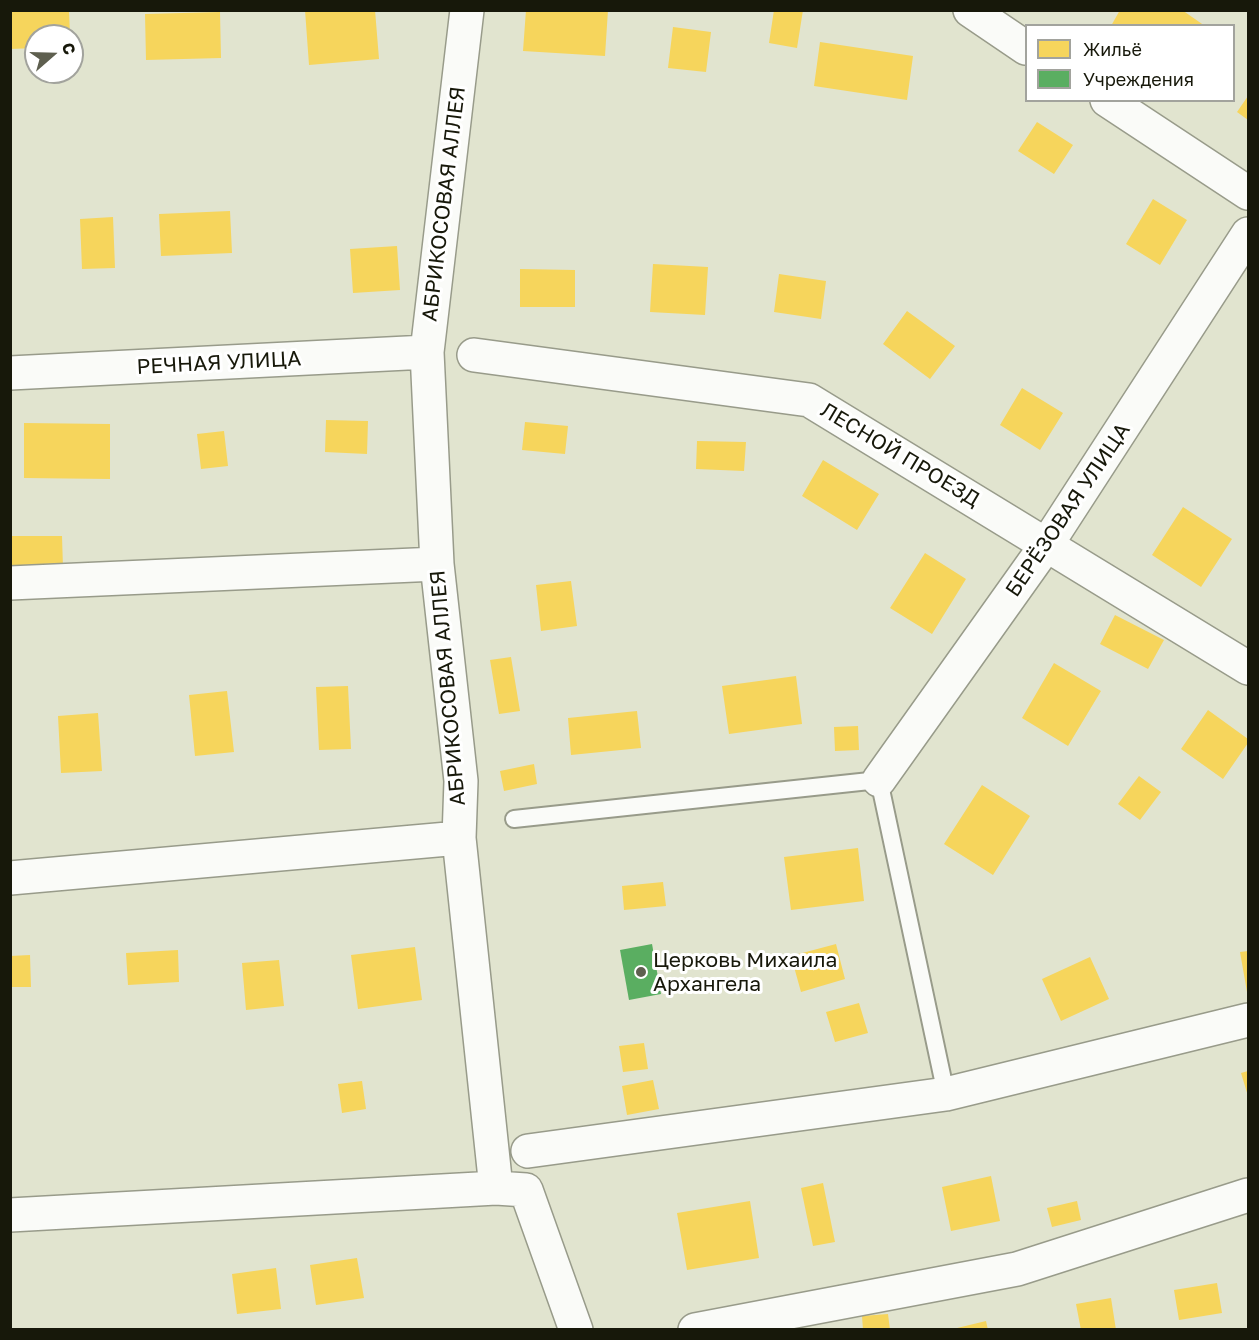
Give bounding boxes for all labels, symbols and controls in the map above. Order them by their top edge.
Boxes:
north arrow [24,24,84,84]
legend [1025,24,1235,102]
text: Жильё [1083,38,1142,60]
text: С [58,40,80,57]
text: Учреждения [1083,68,1194,90]
street label: АБРИКОСОВАЯ АЛЛЕЯ [417,85,471,323]
street label: РЕЧНАЯ УЛИЦА [136,346,302,380]
street label: ЛЕСНОЙ ПРОЕЗД [816,398,984,512]
street label: БЕРЁЗОВАЯ УЛИЦА [1001,418,1135,602]
street label: АБРИКОСОВАЯ АЛЛЕЯ [425,569,471,807]
place label: Церковь Михаила Архангела [653,947,837,997]
marker: Церковь Михаила Архангела [634,965,648,979]

